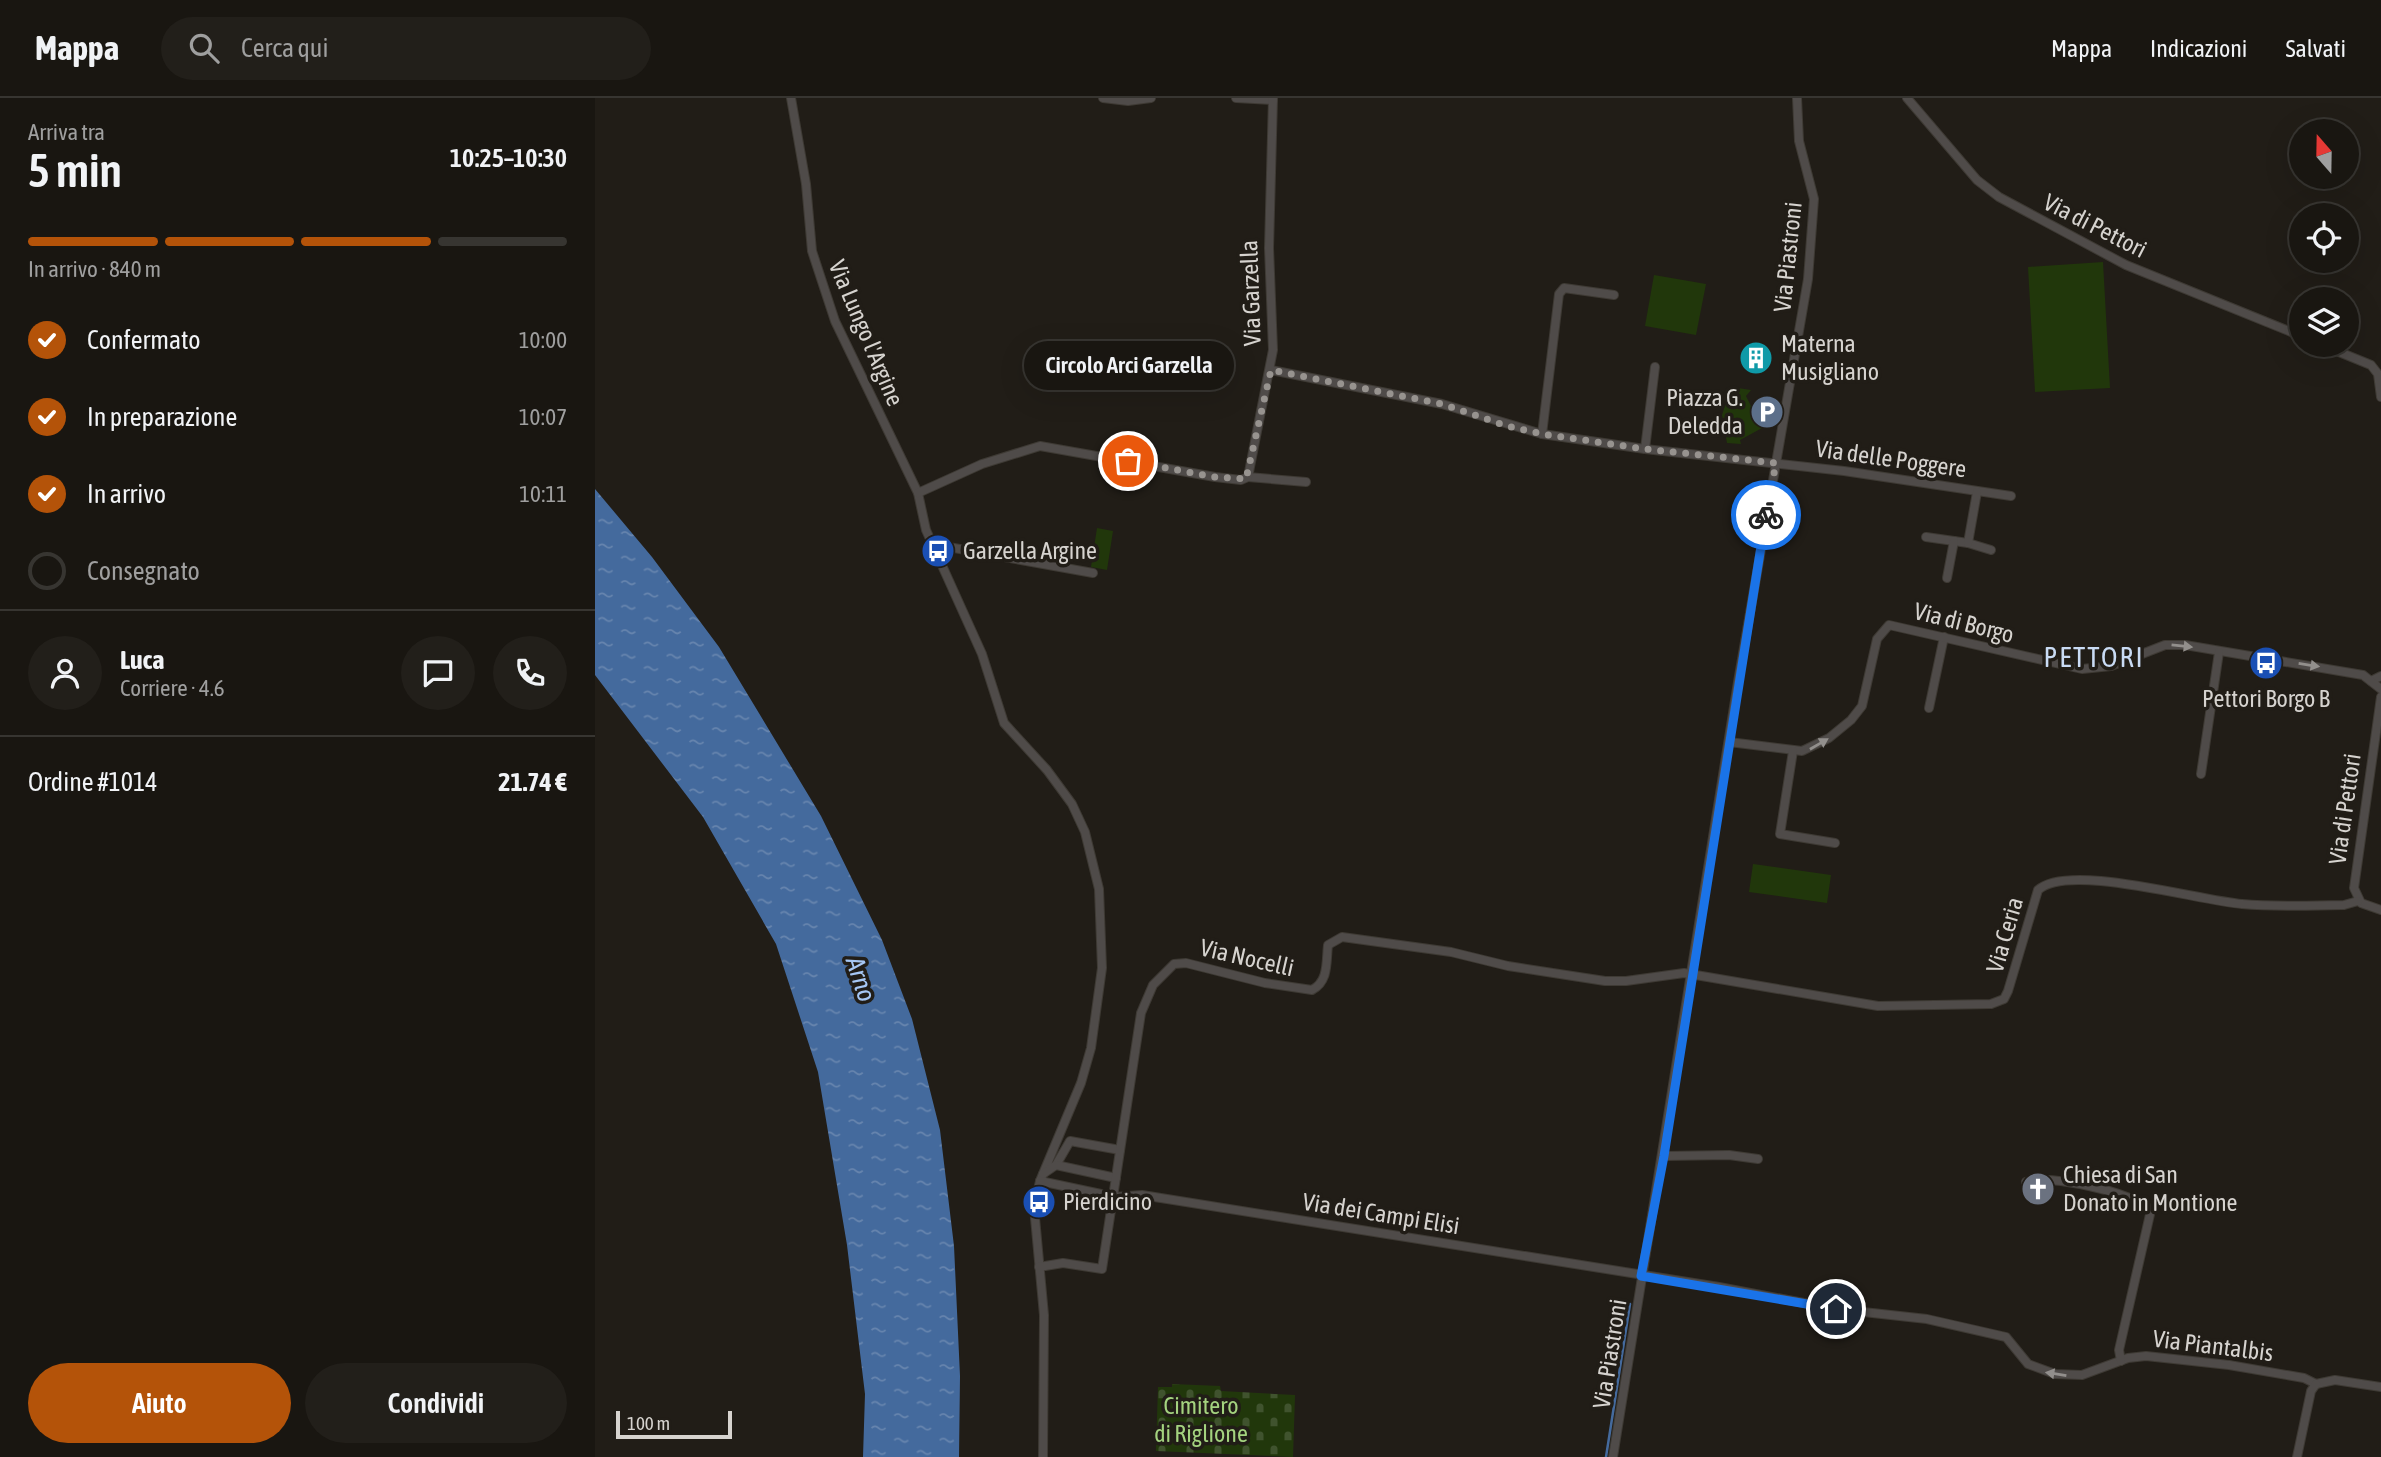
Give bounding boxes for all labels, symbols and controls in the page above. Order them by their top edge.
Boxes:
search box [161,17,651,80]
text: Mappa [35,29,119,67]
icon: search [185,29,223,67]
text: Cerca qui [241,33,328,63]
text: Mappa [2051,35,2112,62]
text: Indicazioni [2150,35,2247,62]
text: Salvati [2285,35,2346,62]
text: Arriva tra [28,119,105,145]
north arrow [2289,119,2359,189]
map controls [2289,119,2359,357]
text: 10:25–10:30 [450,143,567,173]
text: 5 min [28,144,122,197]
street label: Via di Pettori [2039,188,2151,263]
street label: Via Piastroni [1768,201,1807,313]
button: locate [2289,203,2359,273]
street label: Via Garzella [1235,240,1266,346]
text: In arrivo · 840 m [28,256,161,282]
street label: Via Lungo l'Argine [824,256,909,410]
button: layers [2289,287,2359,357]
icon: check [28,321,66,359]
text: Confermato [87,325,200,355]
text: 10:00 [519,327,567,353]
place label: Materna Musigliano [1781,330,1879,385]
building icon: Materna Musigliano [1737,339,1775,377]
callout: Circolo Arci Garzella [1023,342,1233,391]
text: Circolo Arci Garzella [1045,352,1213,378]
place label: Piazza G. Deledda [1666,384,1743,439]
parking icon: Piazza G. Deledda [1748,393,1786,431]
icon: check [28,398,66,436]
text: In preparazione [87,402,237,432]
text: 10:07 [519,404,567,430]
pin [1098,431,1158,491]
street label: Via delle Poggere [1814,435,1968,482]
icon: bag [1109,442,1147,480]
icon: check [28,475,66,513]
text: In arrivo [87,479,166,509]
courier [1731,480,1801,550]
text: 10:11 [519,481,567,507]
icon: bike [1747,496,1785,534]
bus stop icon: Garzella Argine [919,532,957,570]
place label: Garzella Argine [963,537,1097,564]
text: Consegnato [87,556,200,586]
street label: Via di Borgo [1911,597,2017,648]
button: person [28,636,102,710]
button: chat [401,636,475,710]
button: phone [493,636,567,710]
district label: PETTORI [2043,641,2145,673]
one-way arrow [2171,641,2193,652]
bus stop icon: Pettori Borgo B [2247,644,2285,682]
text: Luca [120,645,164,675]
one-way arrow [2298,660,2320,671]
text: Corriere · 4.6 [120,675,225,701]
place label: Pettori Borgo B [2202,685,2331,712]
one-way arrow [1810,738,1829,750]
street label: Via di Pettori [2323,752,2366,866]
text: Ordine #1014 [28,767,157,797]
text: 21.74 € [498,767,567,797]
street label: Via Ceria [1981,894,2028,976]
street label: Via Nocelli [1198,934,1297,981]
water label: Arno [839,952,882,1005]
place label: Chiesa di San Donato in Montione [2063,1161,2237,1216]
church icon: Chiesa di San Donato in Montione [2019,1170,2057,1208]
bus stop icon: Pierdicino [1020,1183,1058,1221]
place label: Pierdicino [1063,1188,1152,1215]
street label: Via dei Campi Elisi [1301,1188,1461,1239]
pin [1806,1279,1866,1339]
icon: home [1817,1290,1855,1328]
street label: Via Piastroni [1588,1297,1631,1411]
street label: Via Piantalbis [2151,1325,2275,1366]
button: Aiuto [28,1363,291,1443]
button: Condividi [305,1363,567,1443]
one-way arrow [2045,1368,2067,1379]
park label: Cimitero di Riglione [1154,1392,1248,1447]
scale bar [616,1408,731,1440]
text: 100 m [627,1412,670,1434]

